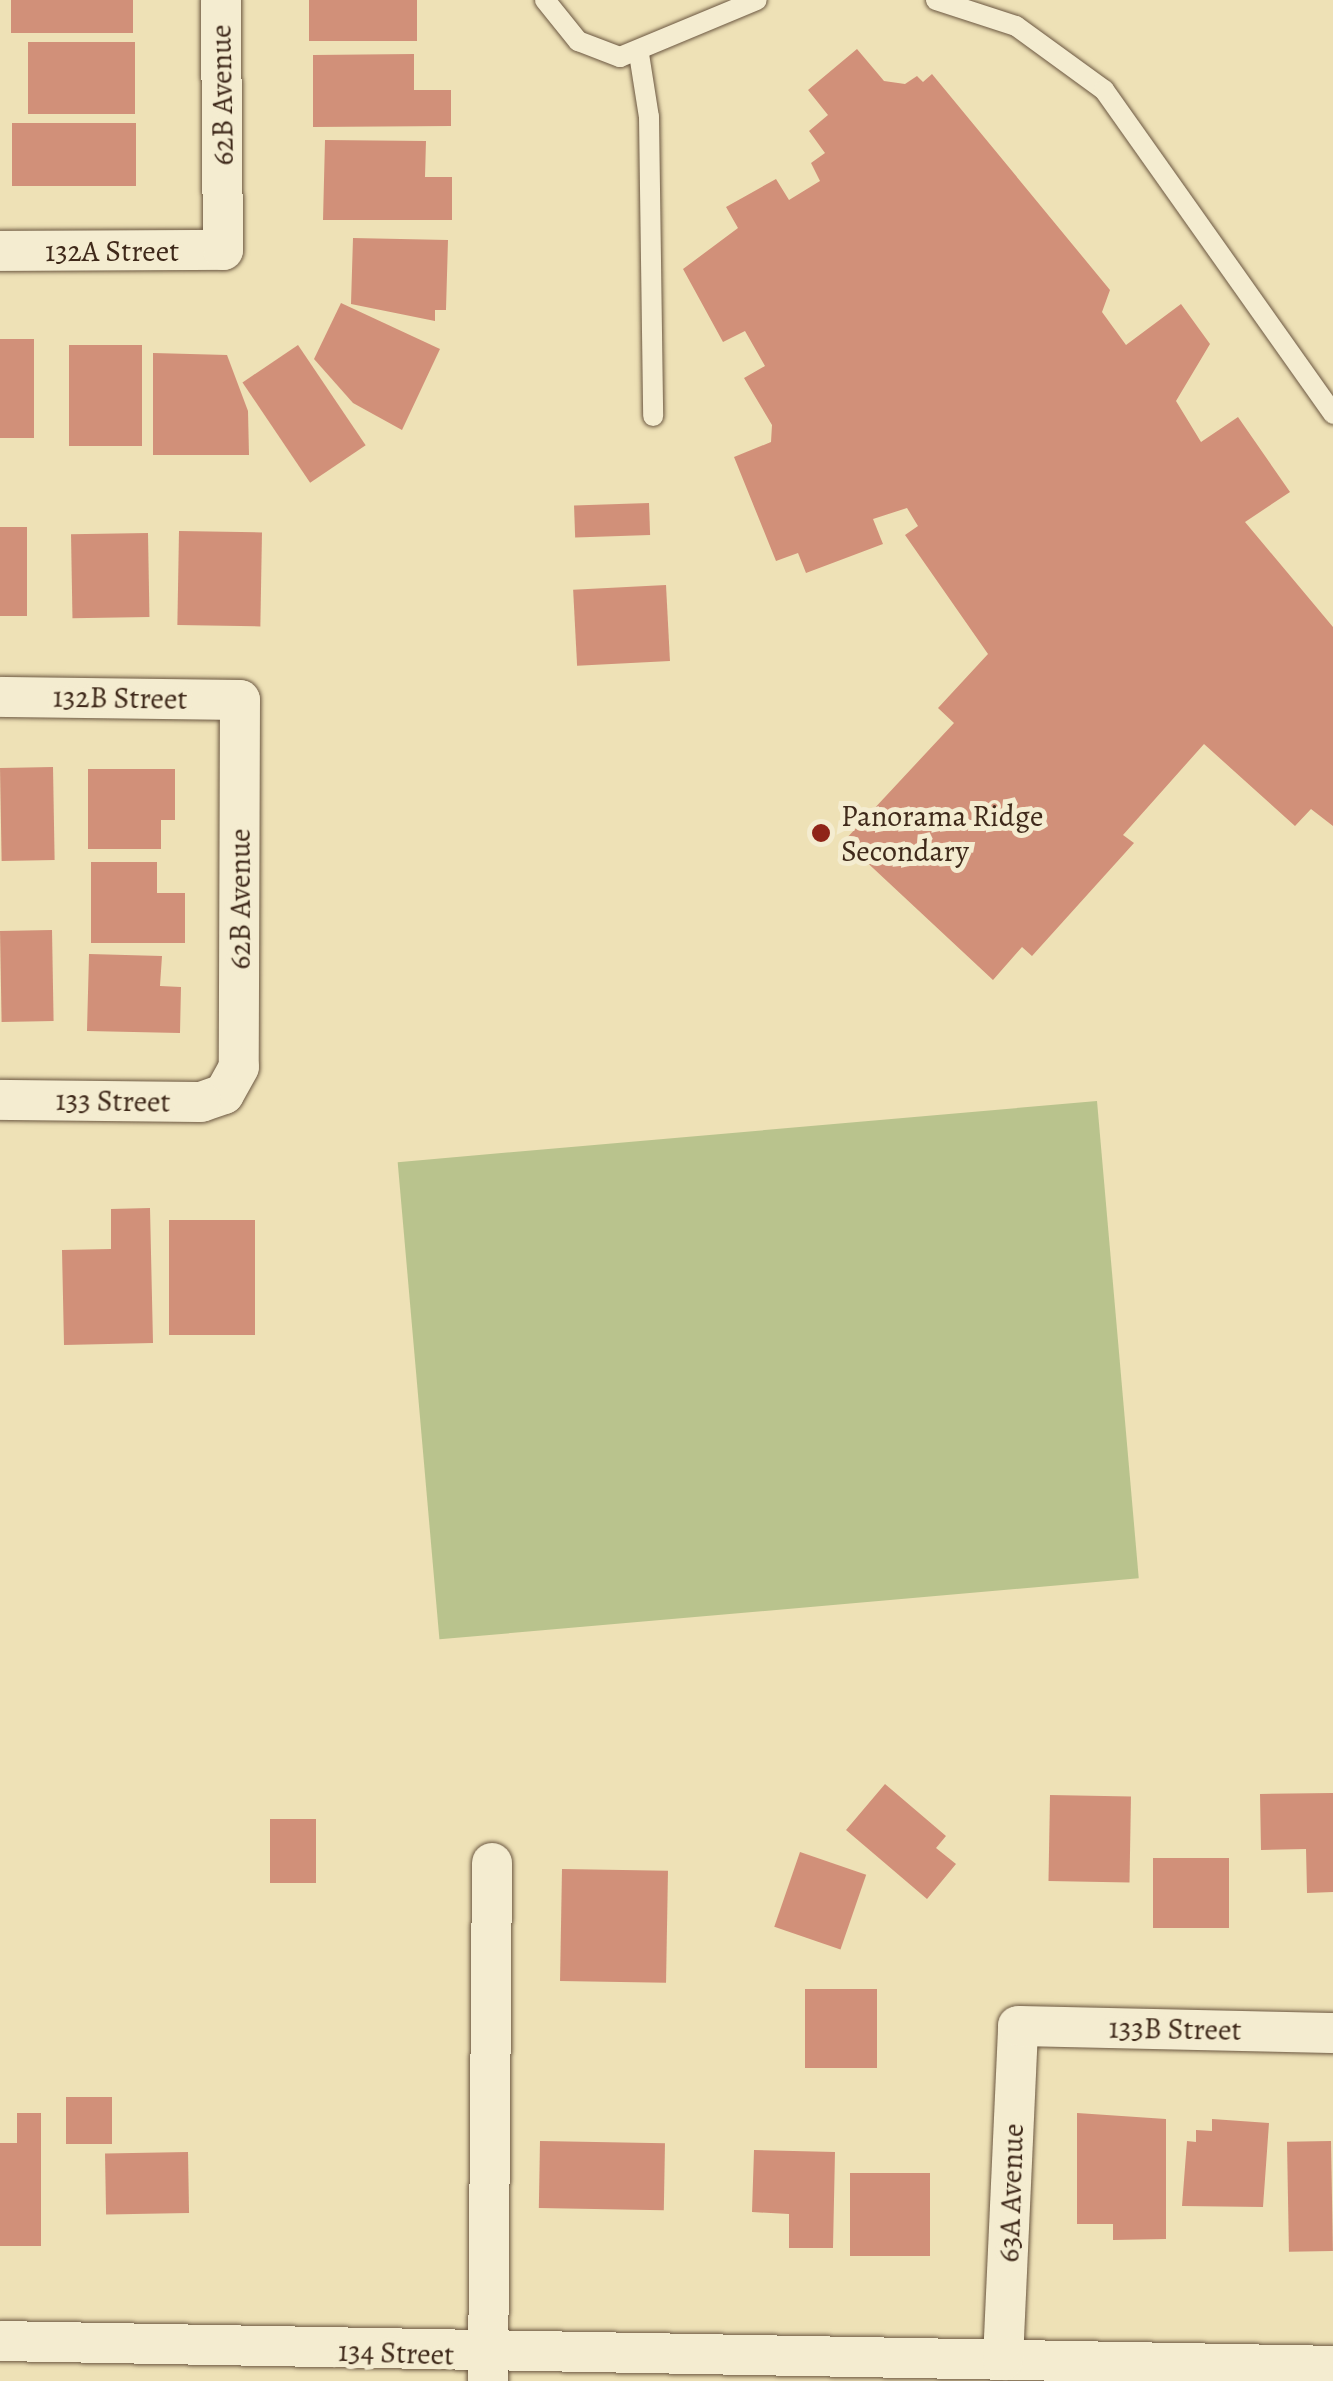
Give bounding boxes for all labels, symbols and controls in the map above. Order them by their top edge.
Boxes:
street label: 62B Avenue [203,24,241,166]
street label: 132A Street [45,233,179,269]
street label: 132B Street [52,679,188,717]
place label: Panorama Ridge Secondary [841,798,1043,868]
marker: Panorama Ridge Secondary [810,822,832,844]
street label: 62B Avenue [222,828,258,970]
street label: 133 Street [55,1082,171,1120]
street label: 133B Street [1108,2010,1242,2048]
street label: 63A Avenue [991,2123,1031,2263]
street label: 134 Street [337,2333,455,2373]

